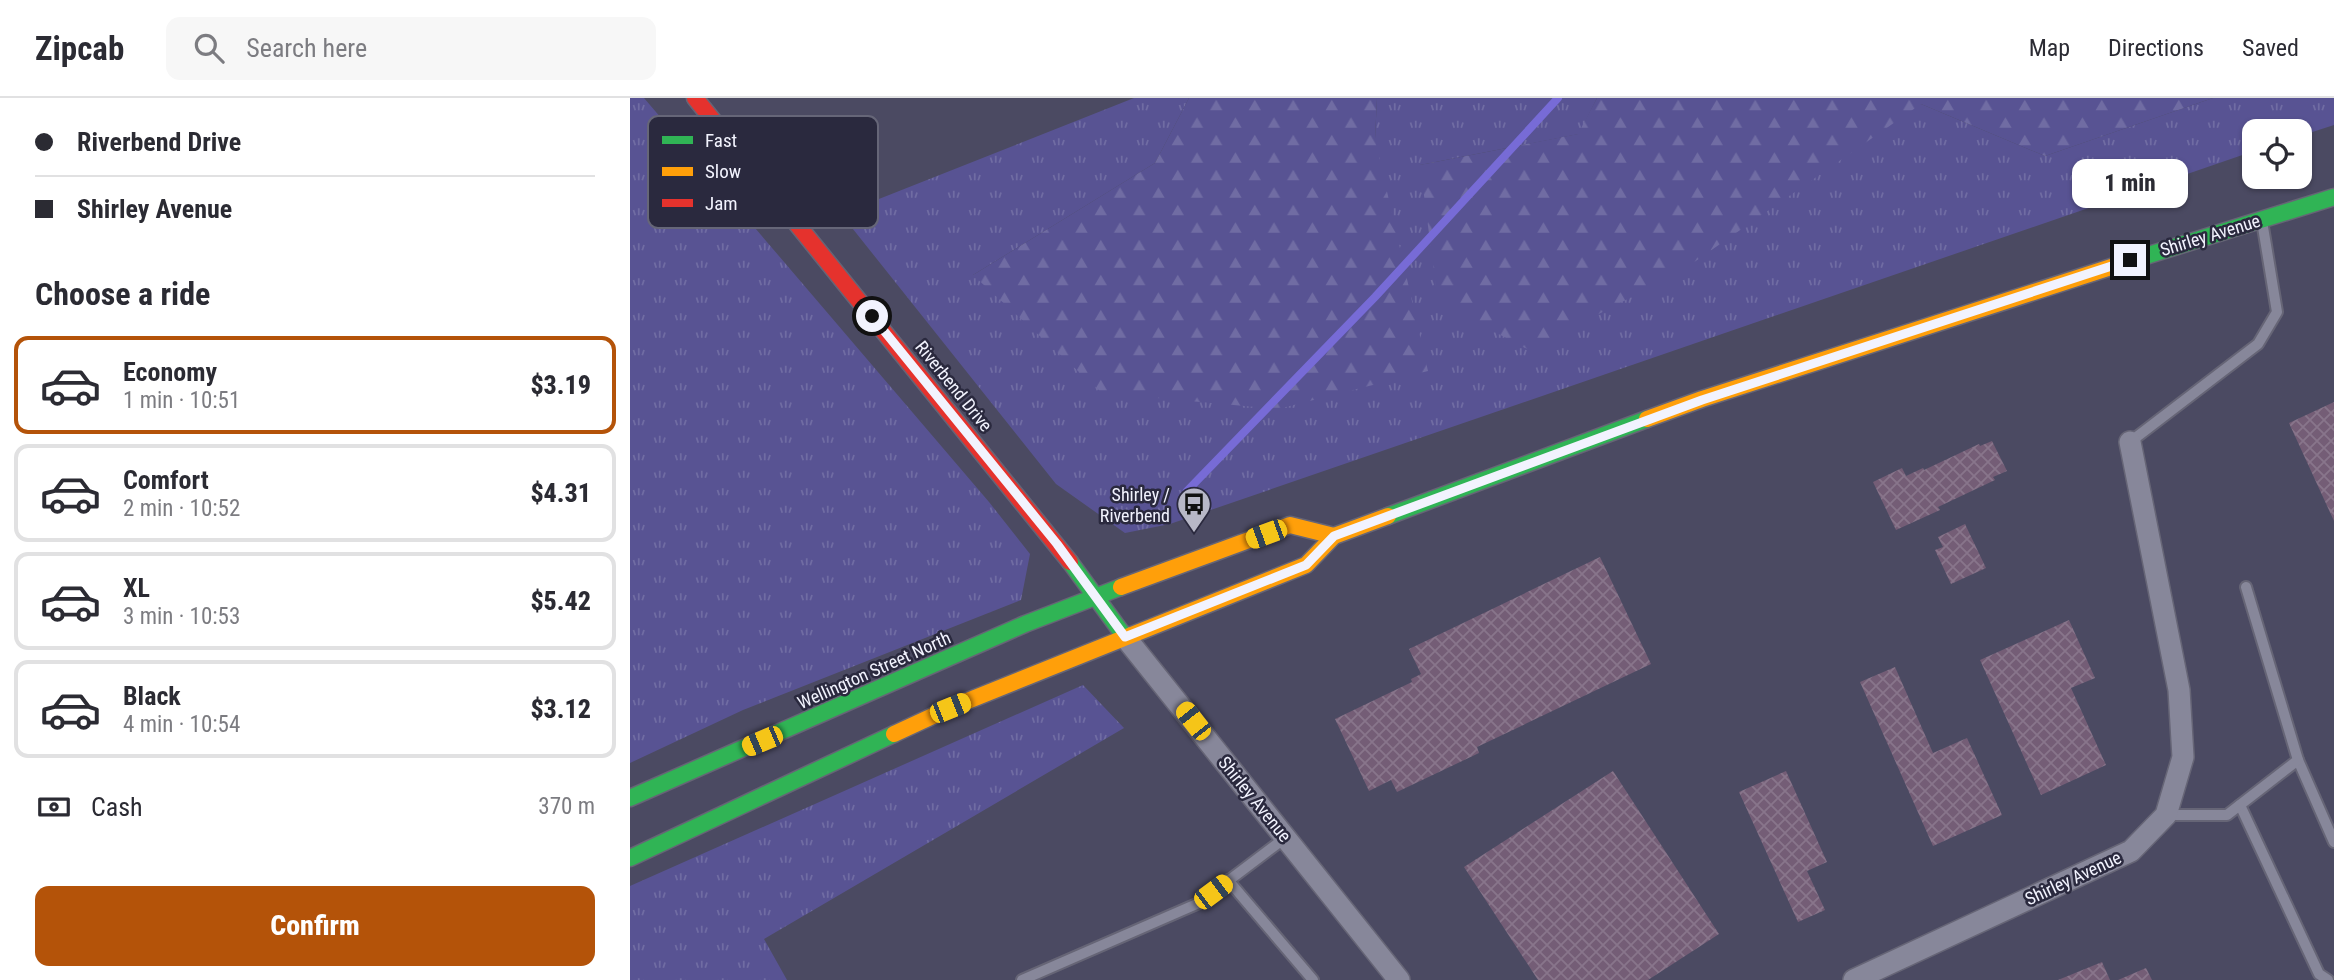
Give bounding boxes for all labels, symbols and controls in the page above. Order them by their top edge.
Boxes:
search box [166,17,656,80]
text: Zipcab [35,29,124,68]
icon: search [190,29,228,67]
text: Search here [246,33,367,63]
text: Map [2029,34,2070,62]
text: Directions [2108,34,2204,62]
text: Saved [2242,34,2299,62]
legend [648,116,878,228]
map controls [2242,119,2312,189]
button: locate [2242,119,2312,189]
text: Riverbend Drive [77,127,241,157]
text: Fast [705,129,737,152]
callout: 1 min [2072,158,2188,208]
text: Slow [705,160,741,183]
text: 1 min [2104,170,2156,197]
text: Jam [705,192,738,215]
text: Shirley Avenue [77,194,232,224]
street label: Shirley Avenue [2157,210,2263,260]
route end [2114,244,2146,276]
text: Choose a ride [35,275,210,313]
route start [856,300,888,332]
street label: Riverbend Drive [911,337,997,435]
icon: car [39,354,102,417]
text: Economy [123,357,217,387]
text: $3.19 [530,370,591,400]
text: 1 min · 10:51 [123,387,240,414]
icon: car [39,462,102,525]
text: Comfort [123,465,209,495]
text: $4.31 [530,478,591,508]
place label: Shirley / Riverbend [1100,484,1170,526]
bus stop icon: Shirley / Riverbend [1175,485,1213,534]
text: 2 min · 10:52 [123,495,240,522]
car [1243,517,1290,551]
icon: car [39,570,102,633]
text: XL [123,573,150,603]
text: $5.42 [530,586,591,616]
text: 3 min · 10:53 [123,603,240,630]
street label: Wellington Street North [794,627,954,713]
icon: car [39,678,102,741]
text: Black [123,681,181,711]
car [927,690,974,726]
text: $3.12 [530,694,591,724]
car [1172,698,1215,744]
text: 4 min · 10:54 [123,711,240,738]
car [739,723,786,759]
street label: Shirley Avenue [1214,752,1296,846]
icon: cash [35,788,73,826]
text: Cash [91,792,143,822]
text: 370 m [538,793,595,820]
street label: Shirley Avenue [2022,847,2124,909]
car [1190,871,1237,913]
button: Confirm [35,886,595,966]

